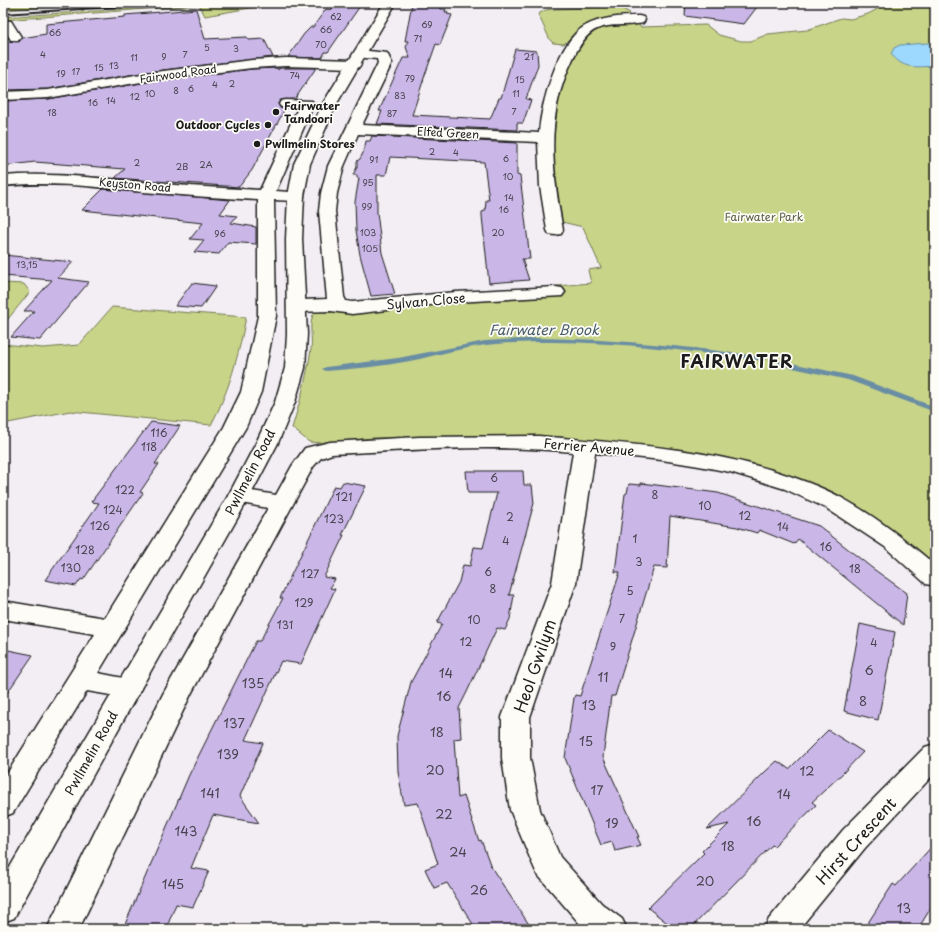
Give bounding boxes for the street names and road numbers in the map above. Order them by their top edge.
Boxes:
street label: Fairwood Road [138,60,218,87]
street label: Elfed Green [416,122,480,143]
street label: Keyston Road [98,173,172,196]
street label: Sylvan Close [386,288,466,313]
street label: Pwllmelin Road [220,425,280,518]
street label: Ferrier Avenue [543,433,635,460]
street label: Heol Gwilym [507,616,561,716]
street label: Pwllmelin Road [59,707,122,798]
street label: Hirst Crescent [809,791,901,889]

